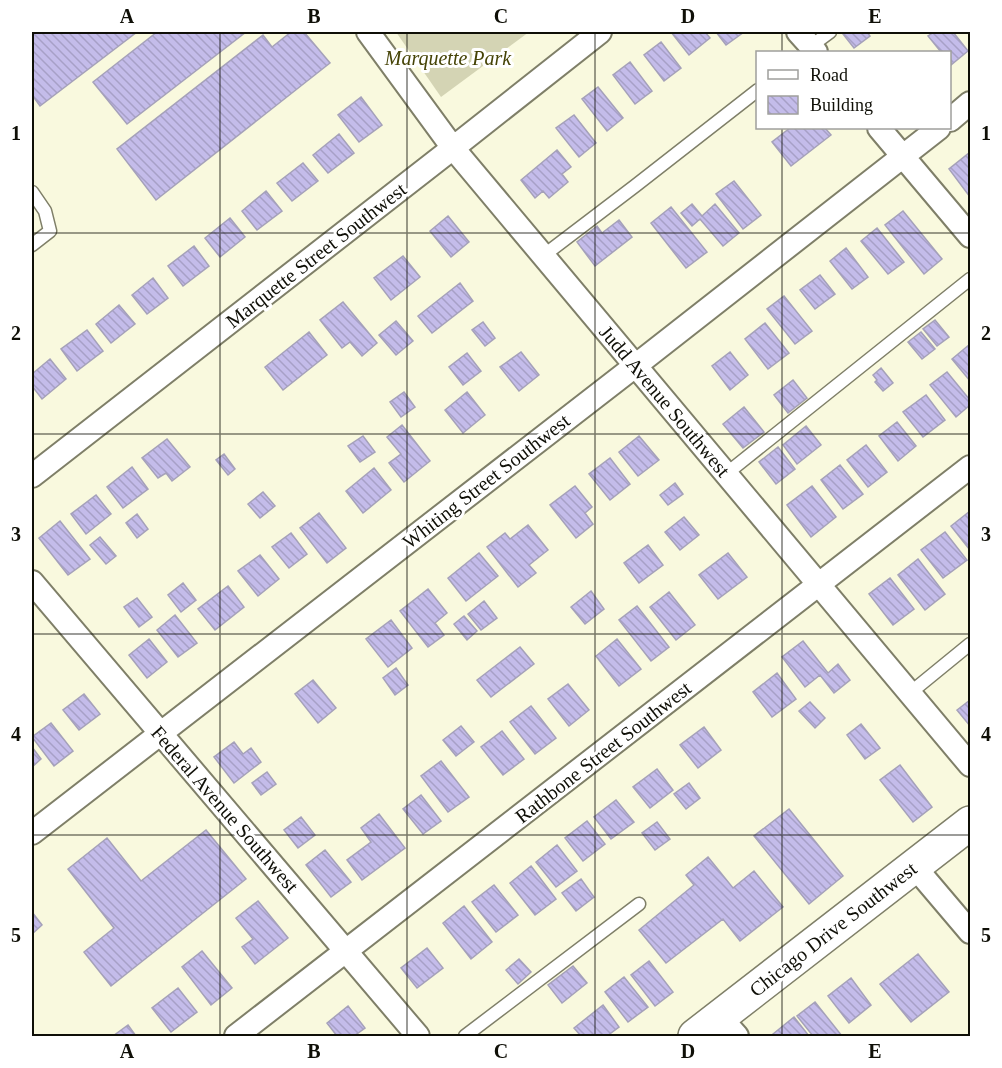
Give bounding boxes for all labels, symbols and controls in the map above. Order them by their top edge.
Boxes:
text: A [120,5,135,27]
text: B [307,5,321,27]
text: C [494,5,508,27]
text: D [681,5,695,27]
text: E [868,5,882,27]
park label: Marquette Park [384,47,512,70]
legend [756,51,951,129]
text: Road [810,65,848,85]
text: Building [810,95,873,115]
text: 1 [11,122,21,144]
text: 1 [981,122,991,144]
street label: Marquette Street Southwest [222,178,411,333]
street label: Judd Avenue Southwest [595,321,735,481]
text: 2 [11,322,21,344]
text: 2 [981,322,991,344]
street label: Whiting Street Southwest [398,409,575,554]
text: 3 [11,523,21,545]
text: 3 [981,523,991,545]
street label: Rathbone Street Southwest [511,676,695,827]
street label: Federal Avenue Southwest [147,721,303,897]
text: 4 [11,723,21,745]
text: 4 [981,723,991,745]
street label: Chicago Drive Southwest [745,857,922,1002]
text: 5 [11,924,21,946]
text: 5 [981,924,991,946]
text: A [120,1040,135,1062]
text: B [307,1040,321,1062]
text: C [494,1040,508,1062]
text: D [681,1040,695,1062]
text: E [868,1040,882,1062]

